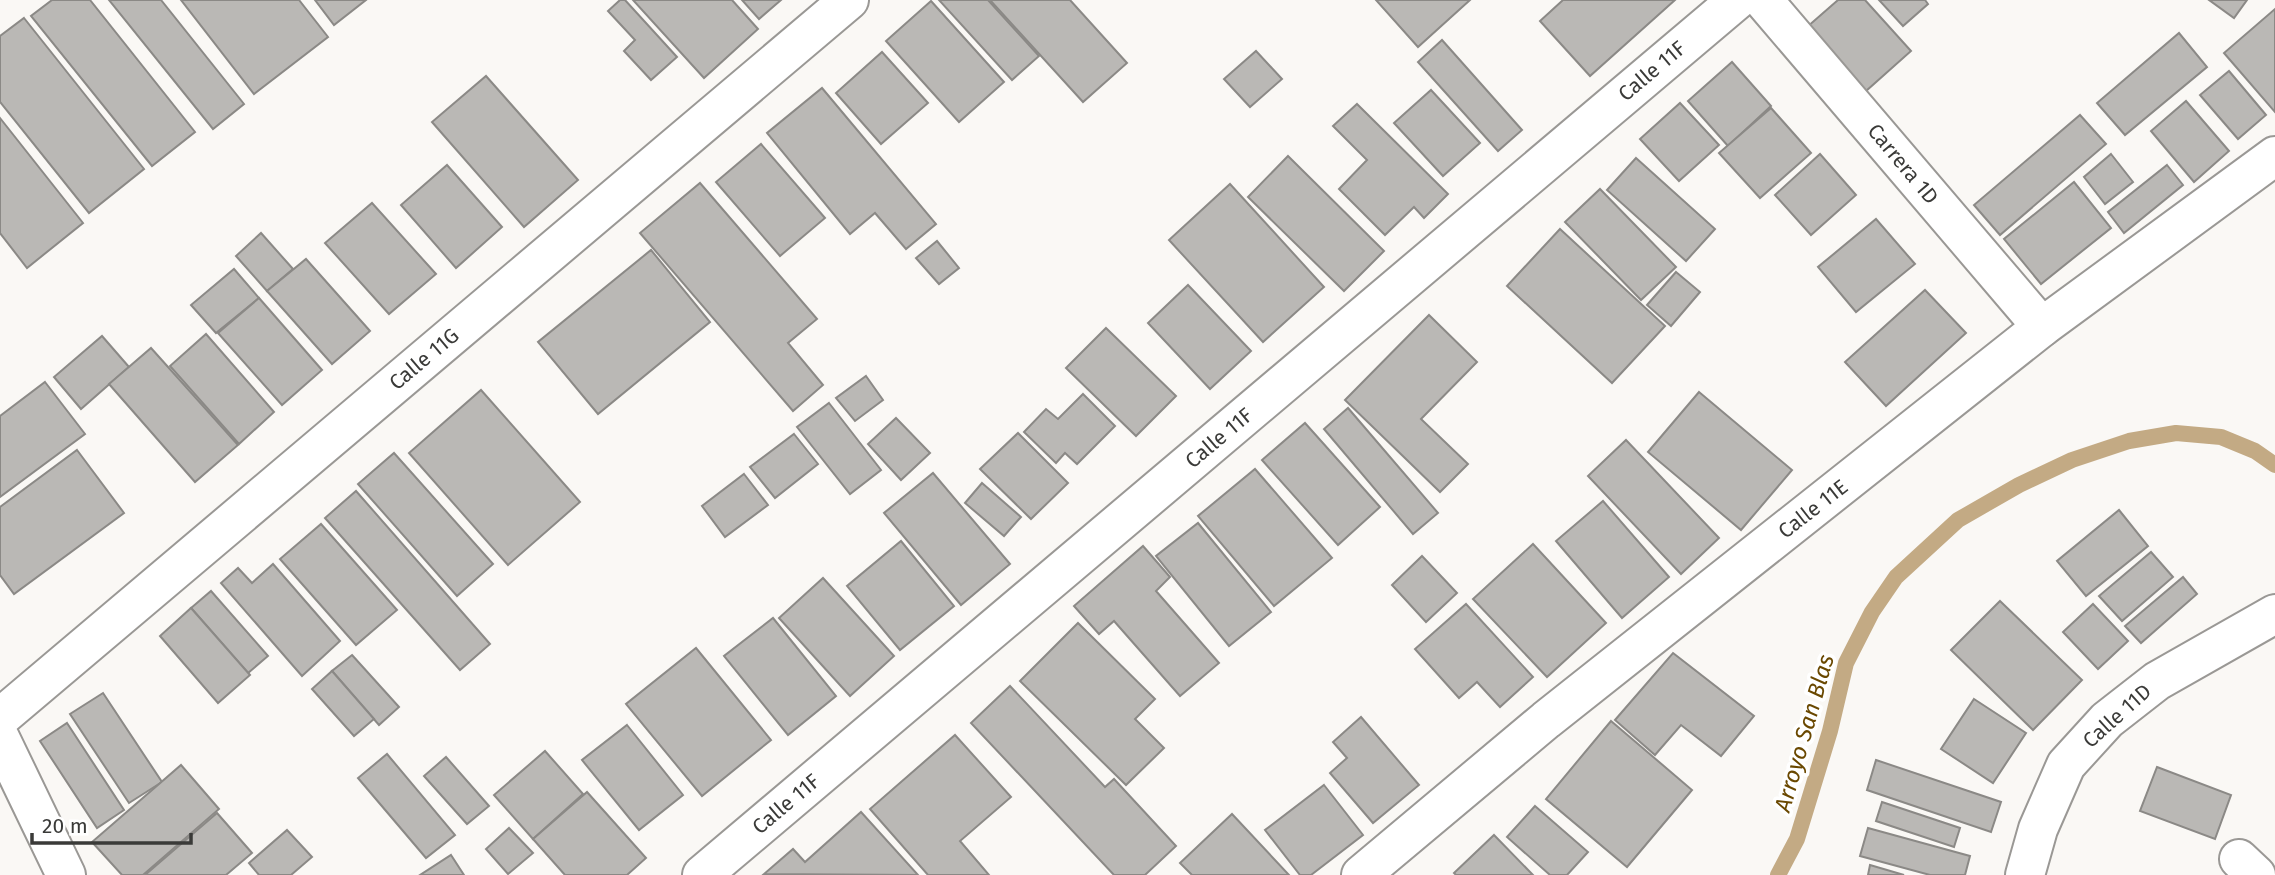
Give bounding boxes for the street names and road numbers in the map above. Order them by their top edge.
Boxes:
street label: Calle 11F [1613,35,1691,107]
street label: Carrera 1D [1862,118,1944,210]
street label: Calle 11G [384,322,464,396]
street label: Calle 11F [1180,402,1258,474]
street label: Calle 11E [1773,474,1853,544]
street label: Calle 11D [2077,678,2157,754]
street label: Calle 11F [747,768,825,840]

